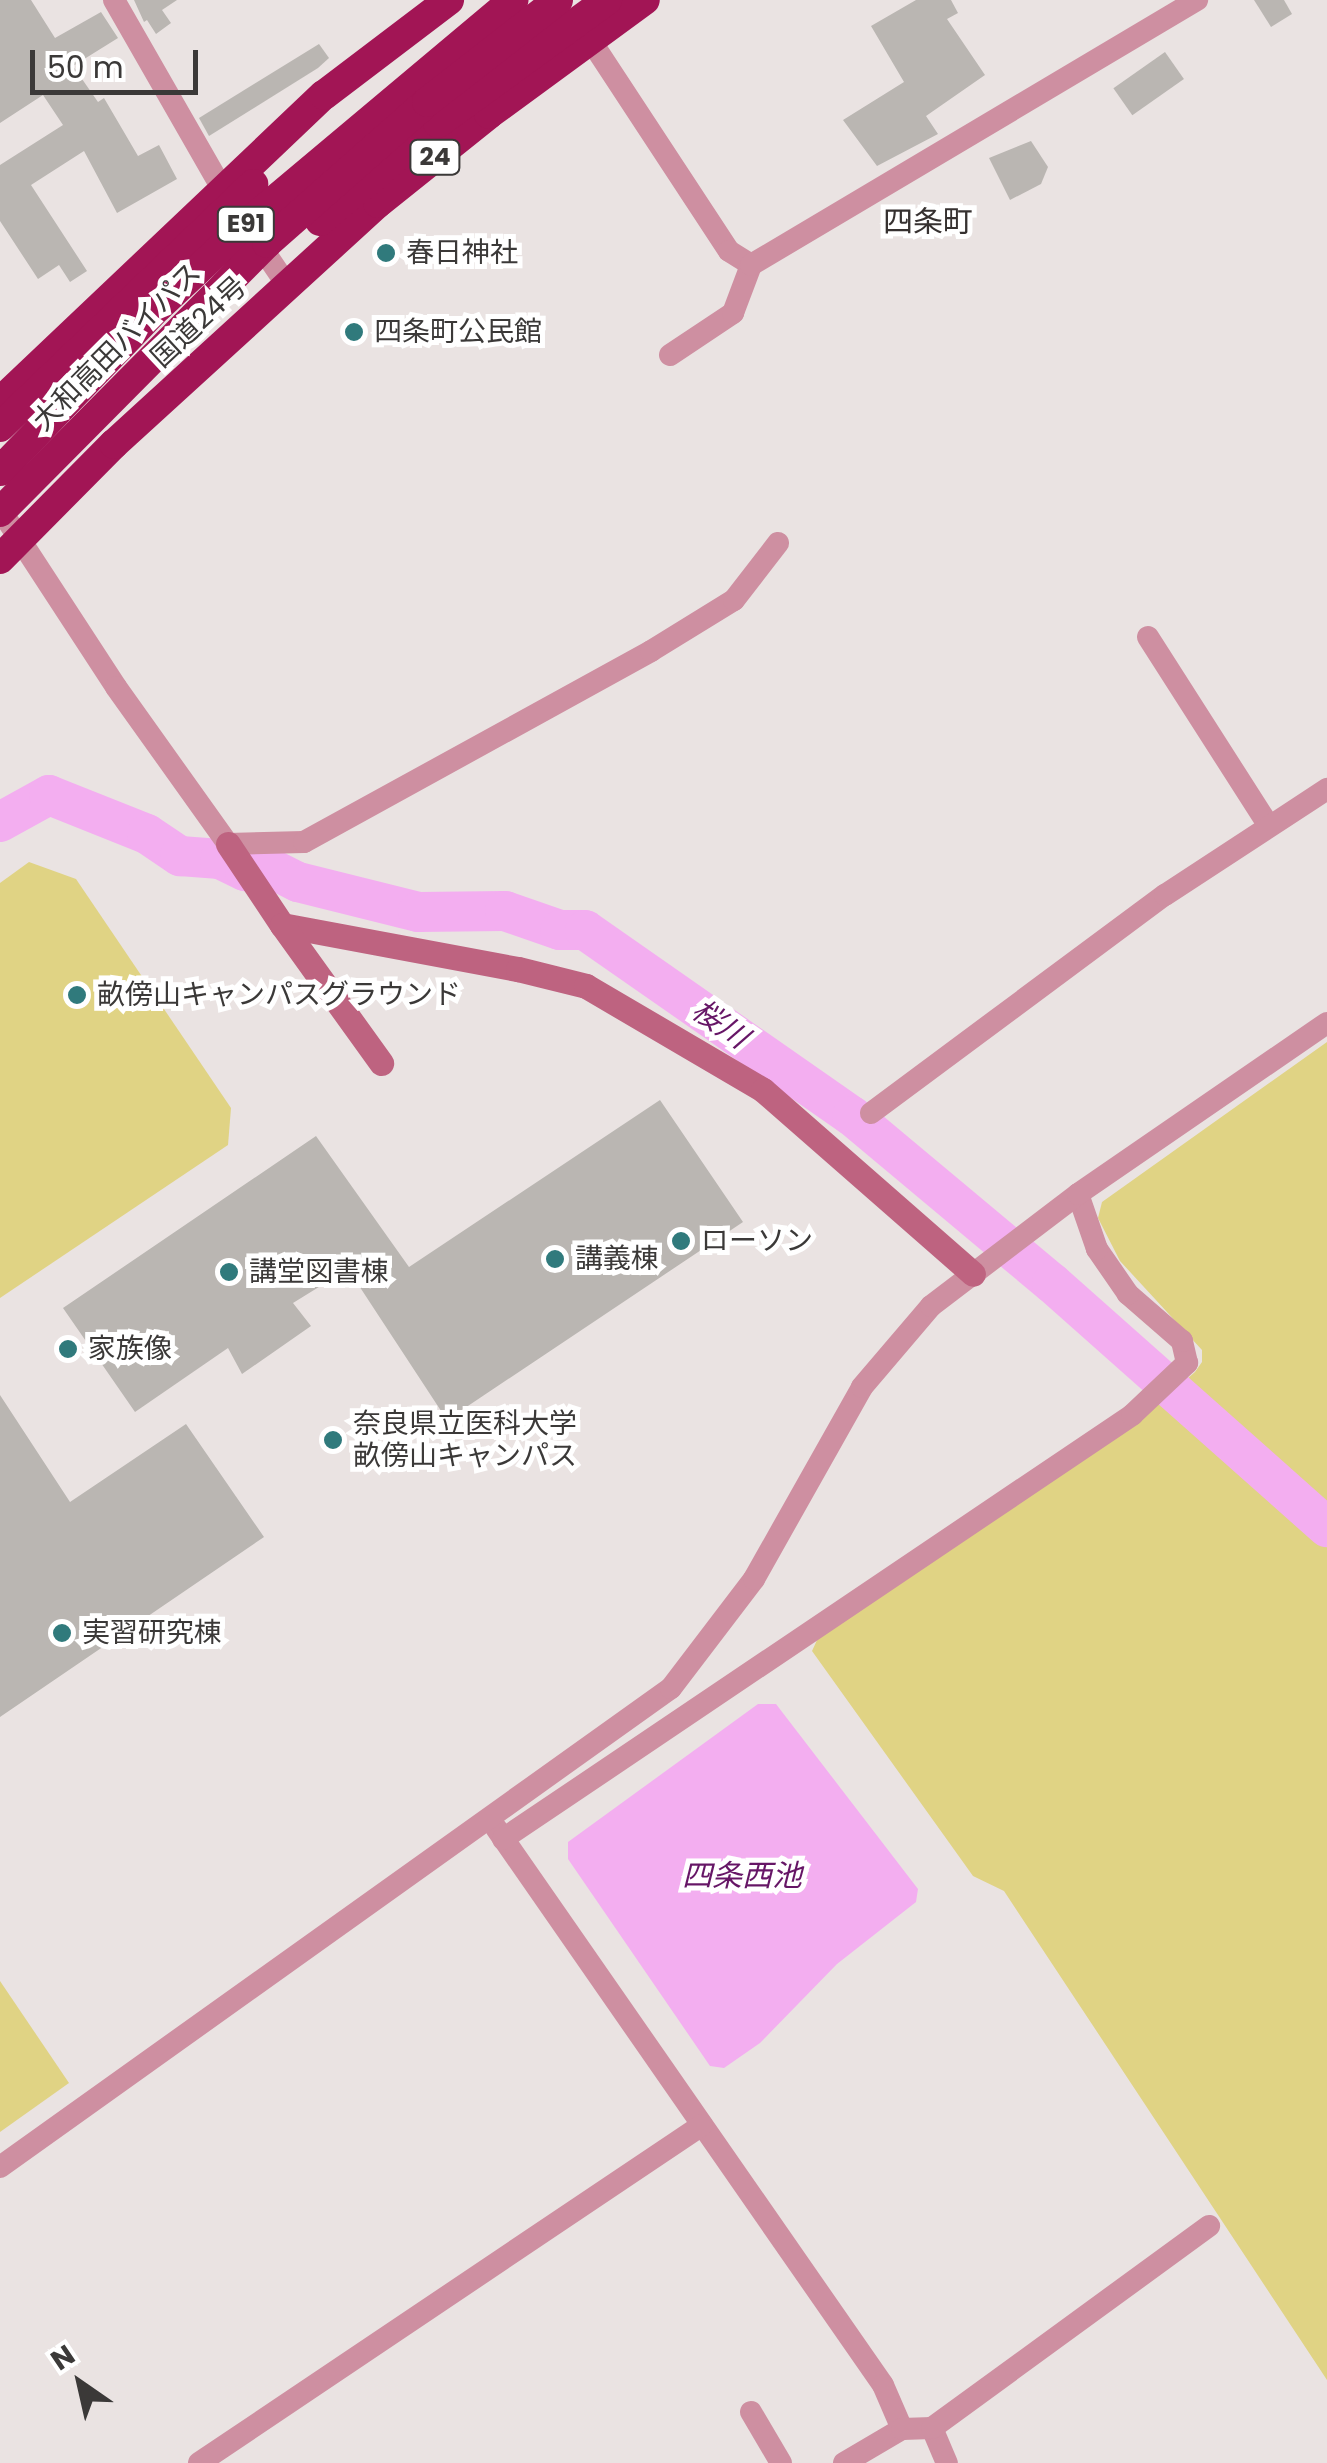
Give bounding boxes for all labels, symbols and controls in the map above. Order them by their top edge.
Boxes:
scale bar [35,30,202,92]
text: 50 m [47,46,124,89]
road number: 24 [408,137,462,177]
road number: E91 [216,204,276,244]
district label: 四条町 [883,204,973,240]
place label: 春日神社 [406,236,518,270]
marker: 春日神社 [375,242,397,264]
street label: 大和高田バイパス [26,256,208,438]
street label: 国道24号 [144,270,254,374]
place label: 四条町公民館 [374,315,542,349]
marker: 四条町公民館 [343,321,365,343]
place label: 畝傍山キャンパスグラウンド [97,978,461,1012]
marker: 畝傍山キャンパスグラウンド [66,984,88,1006]
water label: 桜川 [685,992,755,1056]
place label: ローソン [701,1224,813,1258]
marker: ローソン [670,1230,692,1252]
place label: 講義棟 [575,1242,659,1276]
marker: 講義棟 [544,1248,566,1270]
place label: 講堂図書棟 [249,1255,389,1289]
marker: 講堂図書棟 [218,1261,240,1283]
place label: 家族像 [88,1332,172,1366]
marker: 家族像 [57,1338,79,1360]
place label: 奈良県立医科大学 畝傍山キャンパス [353,1407,577,1473]
marker: 奈良県立医科大学 畝傍山キャンパス [322,1429,344,1451]
place label: 実習研究棟 [82,1616,222,1650]
marker: 実習研究棟 [51,1622,73,1644]
water label: 四条西池 [682,1858,802,1894]
north arrow [30,2333,130,2433]
text: N [43,2336,83,2380]

